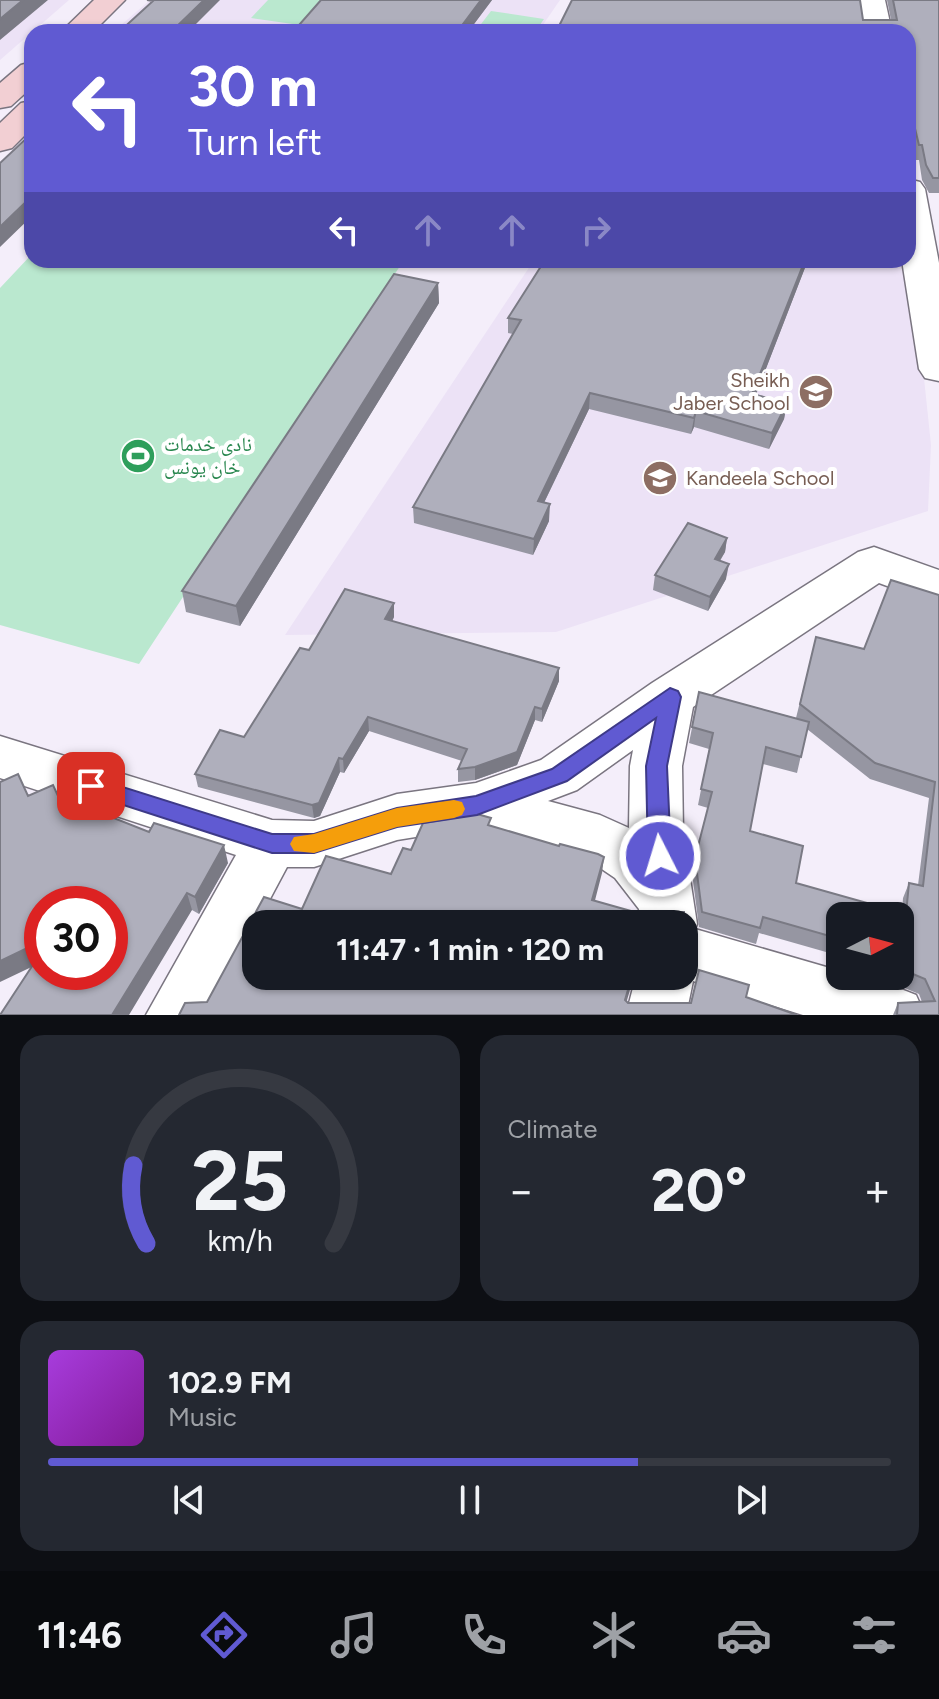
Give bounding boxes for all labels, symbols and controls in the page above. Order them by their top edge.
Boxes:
text: 30 m [188,53,318,120]
icon: left [56,56,160,160]
text: Turn left [188,121,322,164]
icon: left [322,208,366,252]
icon: ahead [406,208,450,252]
icon: ahead [490,208,534,252]
icon: right [574,208,618,252]
place label: Sheikh Jaber School [673,368,790,415]
school or university icon: Sheikh Jaber School [797,373,835,411]
place label: نادى خدمات خان يونس [164,432,252,479]
sports icon: نادى خدمات خان يونس [119,437,157,475]
school or university icon: Kandeela School [641,459,679,497]
place label: Kandeela School [686,466,834,490]
pin [57,752,125,820]
icon: arrive [69,764,113,808]
position arrow [618,814,702,898]
speed limit sign: 30 [24,886,128,990]
north arrow [826,902,914,990]
map controls [826,902,914,990]
text: 11:47 · 1 min · 120 m [336,931,604,968]
text: Climate [508,1113,597,1145]
text: 25 [192,1131,288,1231]
text: 20° [651,1154,747,1226]
text: − [508,1164,535,1217]
text: + [864,1164,891,1217]
text: km/h [207,1224,272,1258]
text: 102.9 FM [168,1364,292,1401]
text: Music [168,1401,237,1433]
icon: previous [167,1478,211,1522]
icon: pause [448,1478,492,1522]
icon: next [729,1478,773,1522]
icon: directions [196,1607,252,1663]
icon: music [326,1607,382,1663]
icon: phone [456,1607,512,1663]
icon: climate [586,1607,642,1663]
icon: car [716,1607,772,1663]
icon: filters [846,1607,902,1663]
text: 11:46 [37,1614,122,1657]

